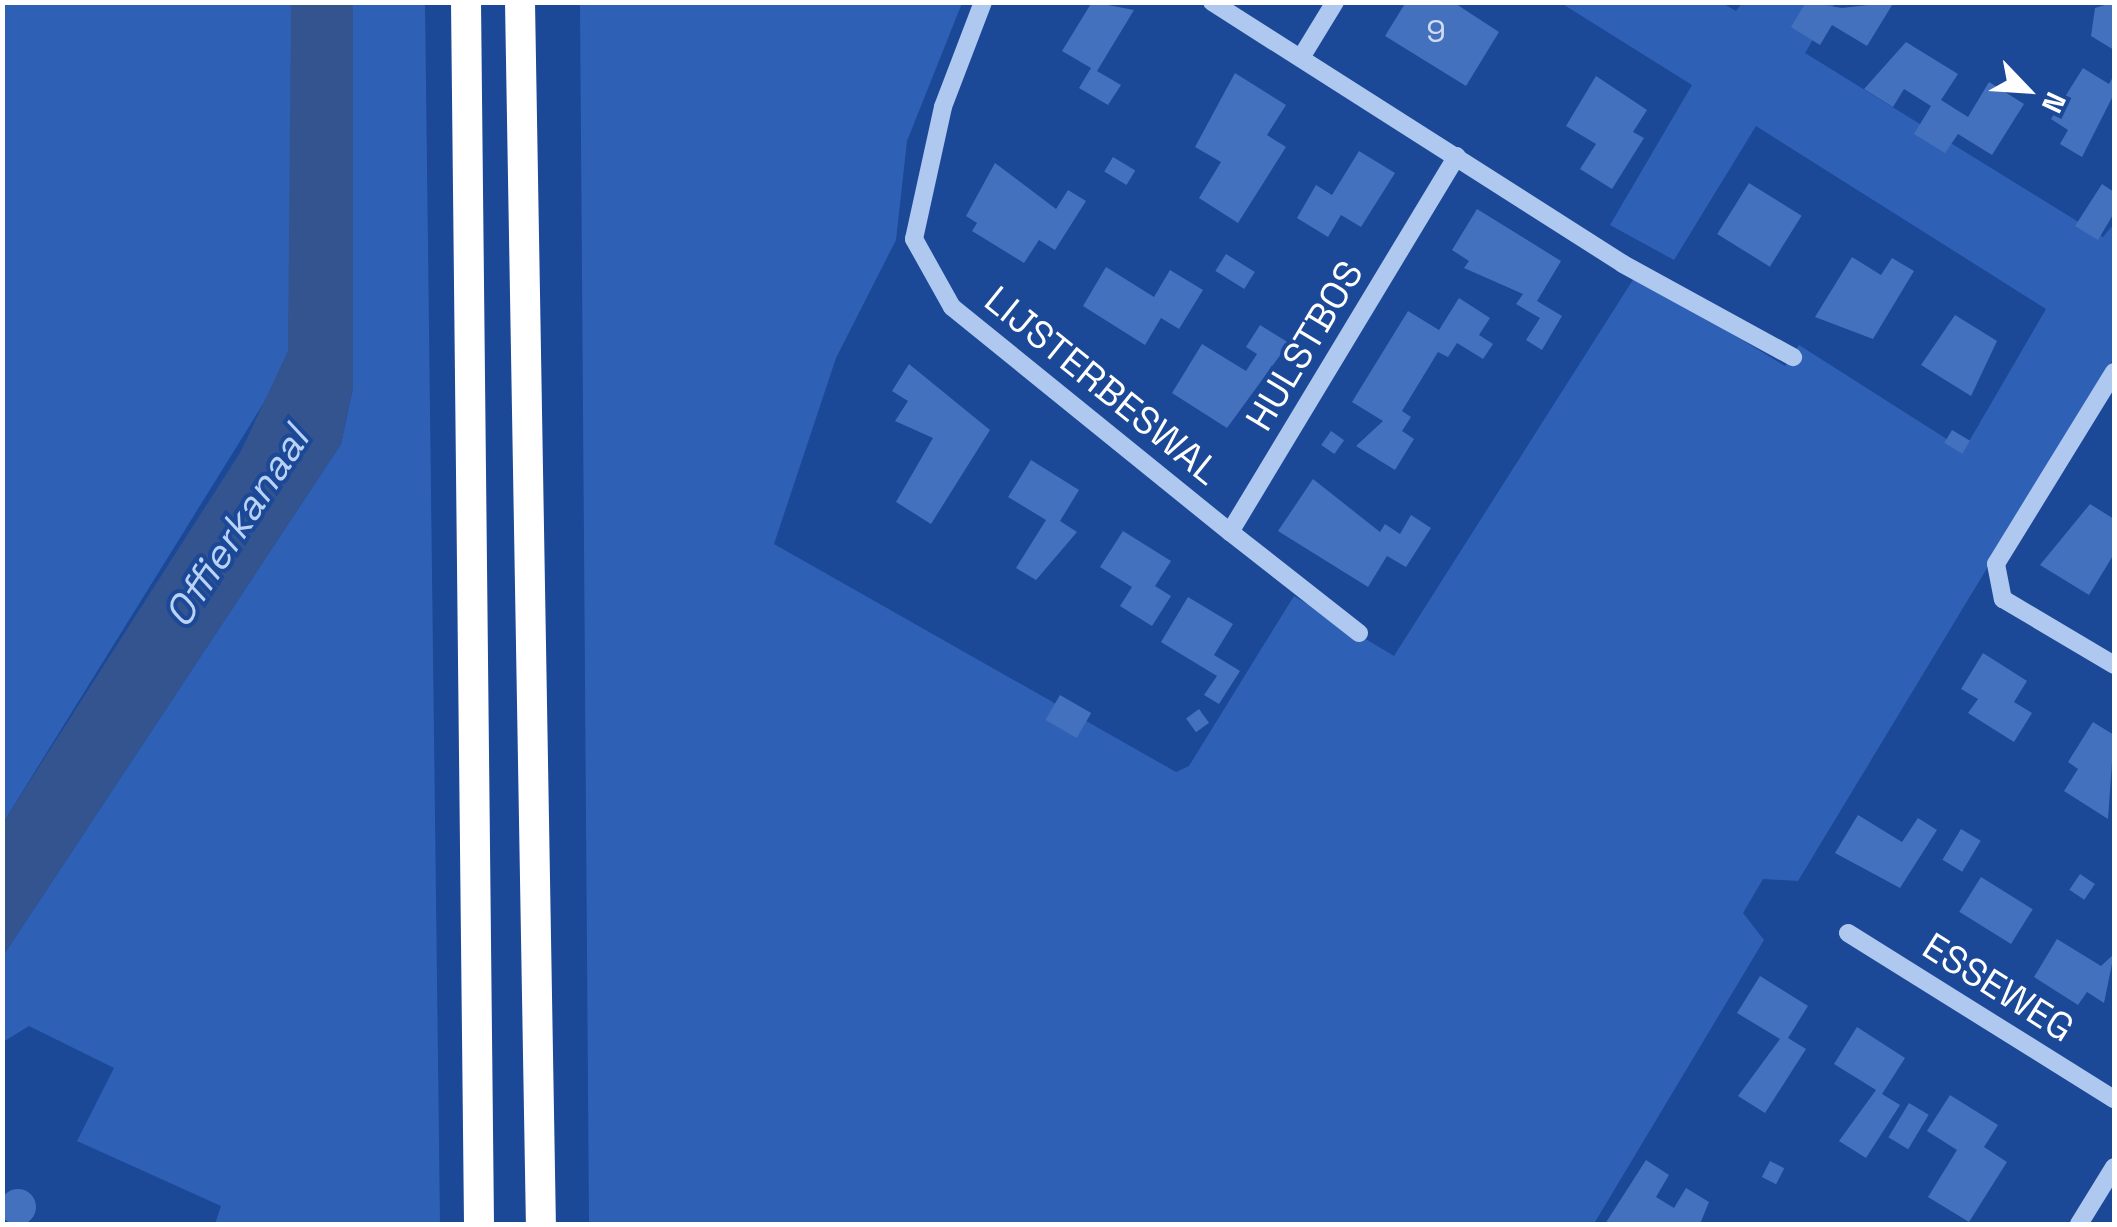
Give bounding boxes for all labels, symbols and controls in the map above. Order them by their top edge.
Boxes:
house number: 9 [1426,12,1446,50]
north arrow [1977,40,2077,140]
text: N [2034,87,2074,119]
street label: HULSTBOS [1237,253,1373,439]
street label: LIJSTERBESWAL [975,277,1229,495]
water label: Offierkanaal [154,418,320,636]
street label: ESSEWEG [1914,924,2082,1052]

